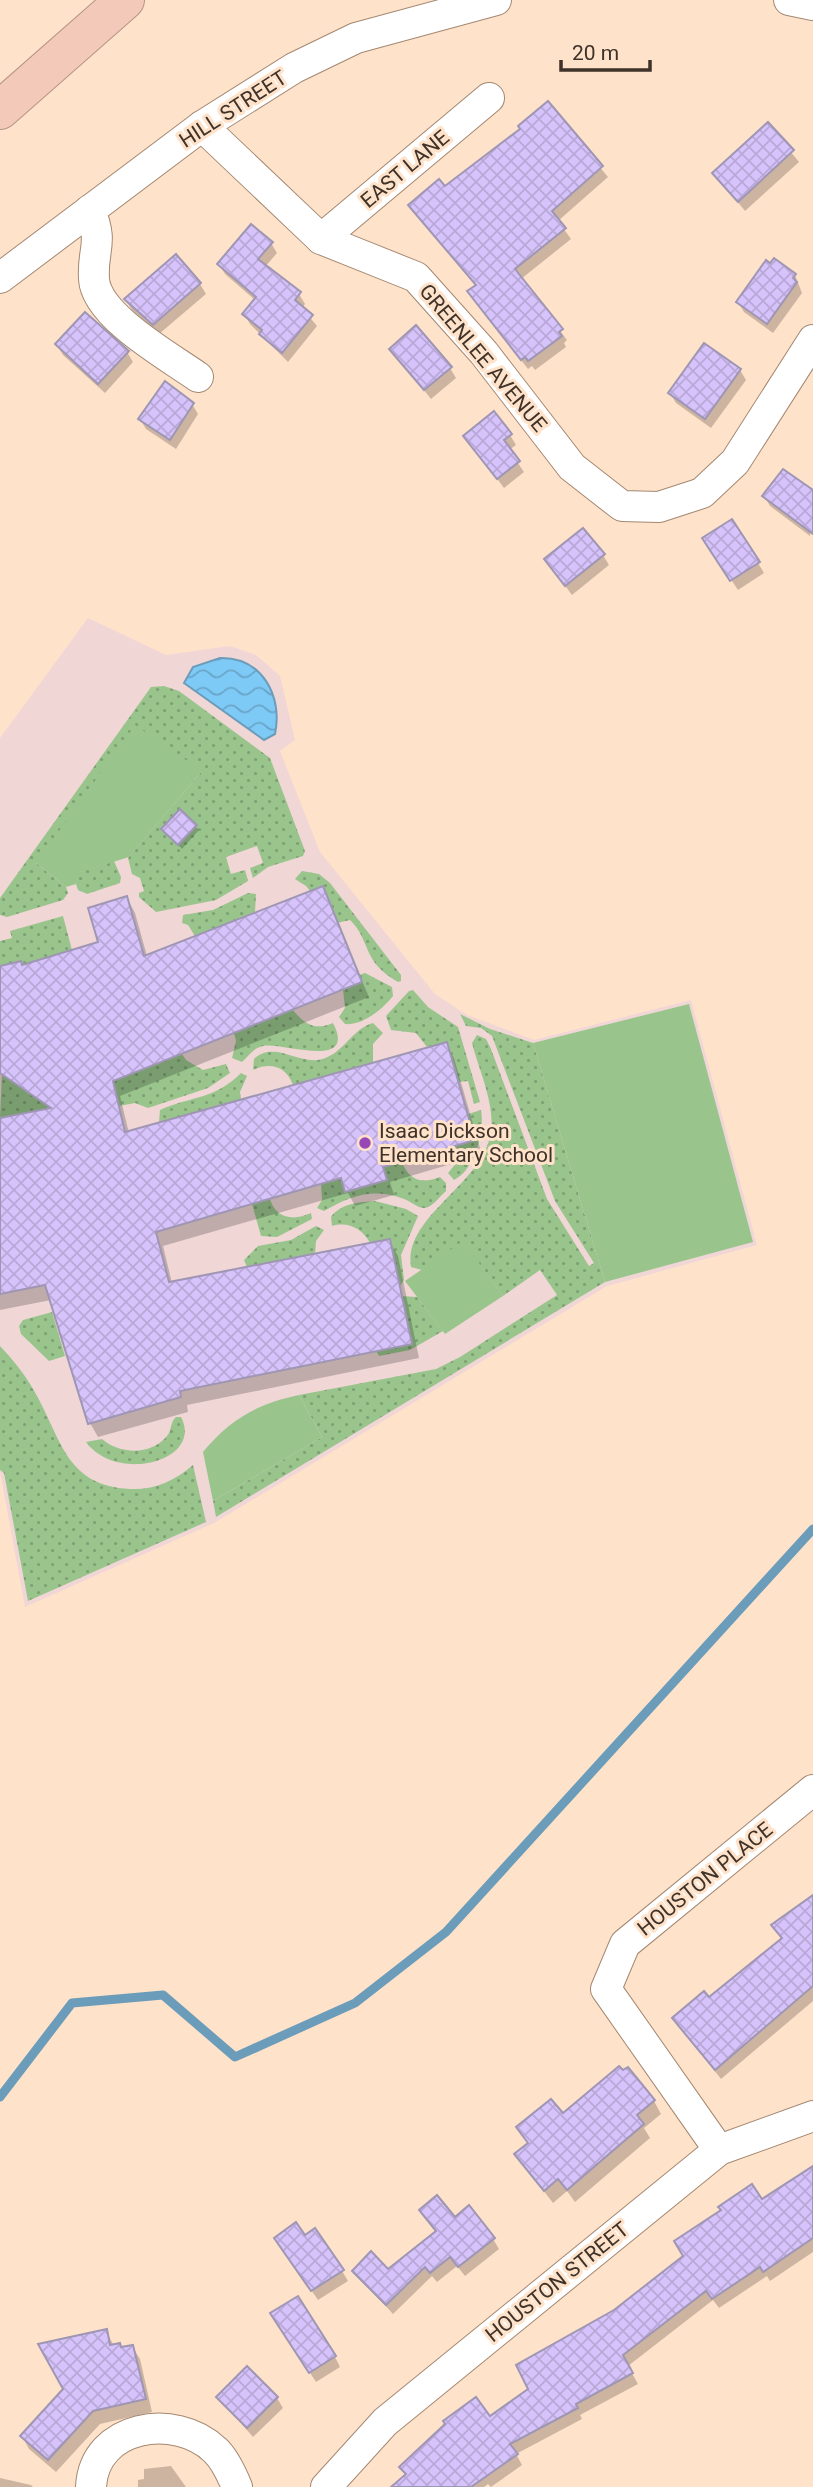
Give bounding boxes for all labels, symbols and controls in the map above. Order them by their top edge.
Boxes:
scale bar [561,28,650,72]
text: 20 m [572,41,619,65]
street label: HILL STREET [175,65,292,153]
street label: EAST LANE [356,125,454,213]
street label: GREENLEE AVENUE [414,279,552,437]
place label: Isaac Dickson Elementary School [379,1119,553,1167]
marker: Isaac Dickson Elementary School [357,1135,373,1151]
street label: HOUSTON PLACE [633,1817,777,1941]
street label: HOUSTON STREET [481,2217,634,2347]

